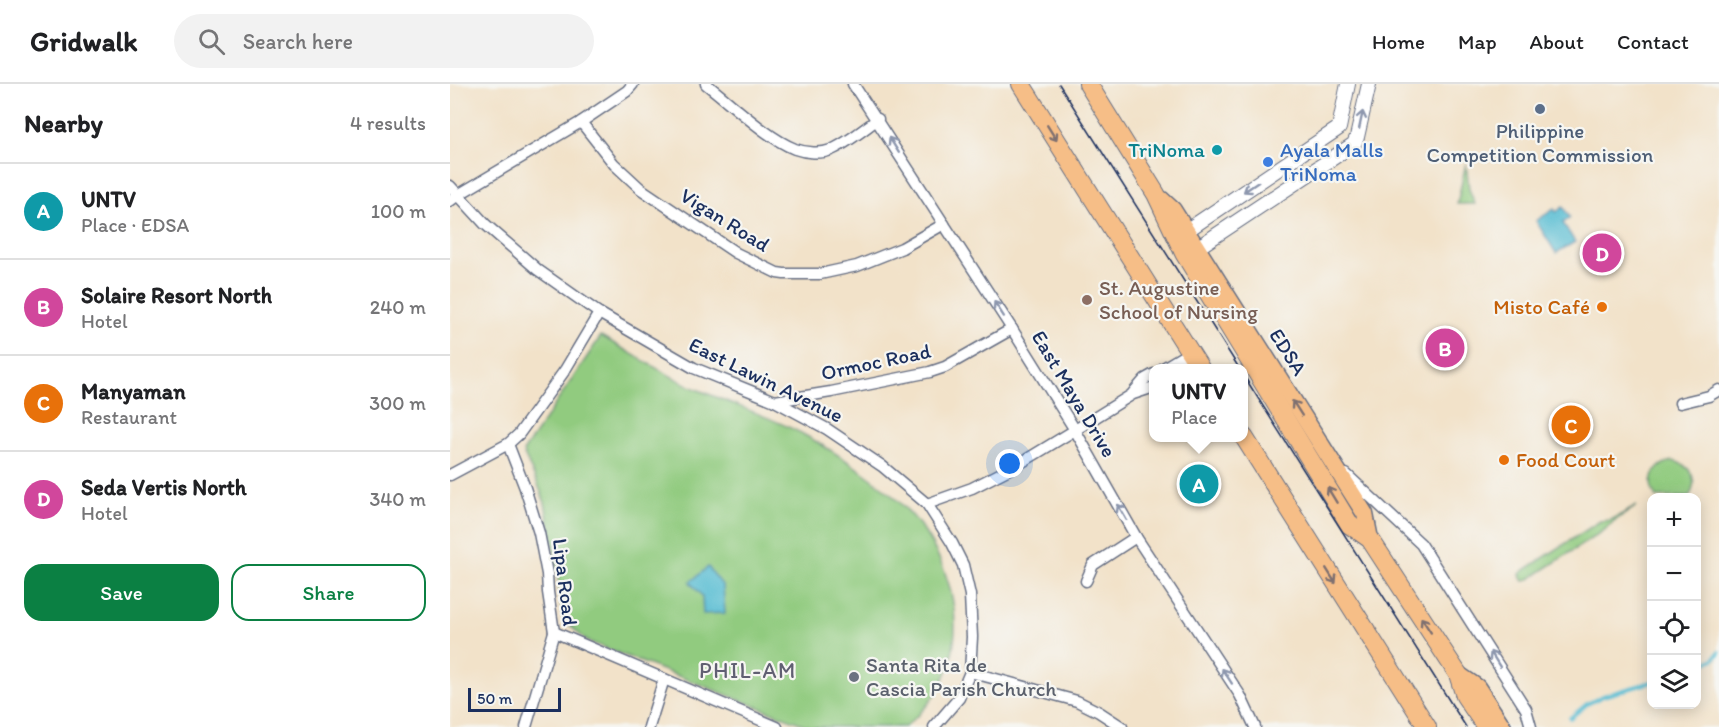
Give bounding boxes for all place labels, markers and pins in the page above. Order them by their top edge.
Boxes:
marker: Philippine Competition Commission [1533,102,1547,116]
place label: Philippine Competition Commission [1427,118,1654,167]
place label: TriNoma [1128,137,1205,162]
place label: Ayala Malls TriNoma [1280,137,1383,186]
marker: TriNoma [1210,143,1224,157]
marker: Ayala Malls TriNoma [1261,155,1275,169]
pin: D [1582,230,1622,276]
place label: St. Augustine School of Nursing [1099,275,1258,324]
marker: St. Augustine School of Nursing [1080,293,1094,307]
place label: Misto Café [1493,294,1590,319]
marker: Misto Café [1595,300,1609,314]
pin: B [1426,326,1464,370]
pin: C [1552,402,1590,448]
place label: Food Court [1516,447,1616,472]
marker: Food Court [1497,453,1511,467]
pin: A [1180,462,1218,506]
place label: Santa Rita de Cascia Parish Church [866,652,1057,701]
marker: Santa Rita de Cascia Parish Church [847,670,861,684]

